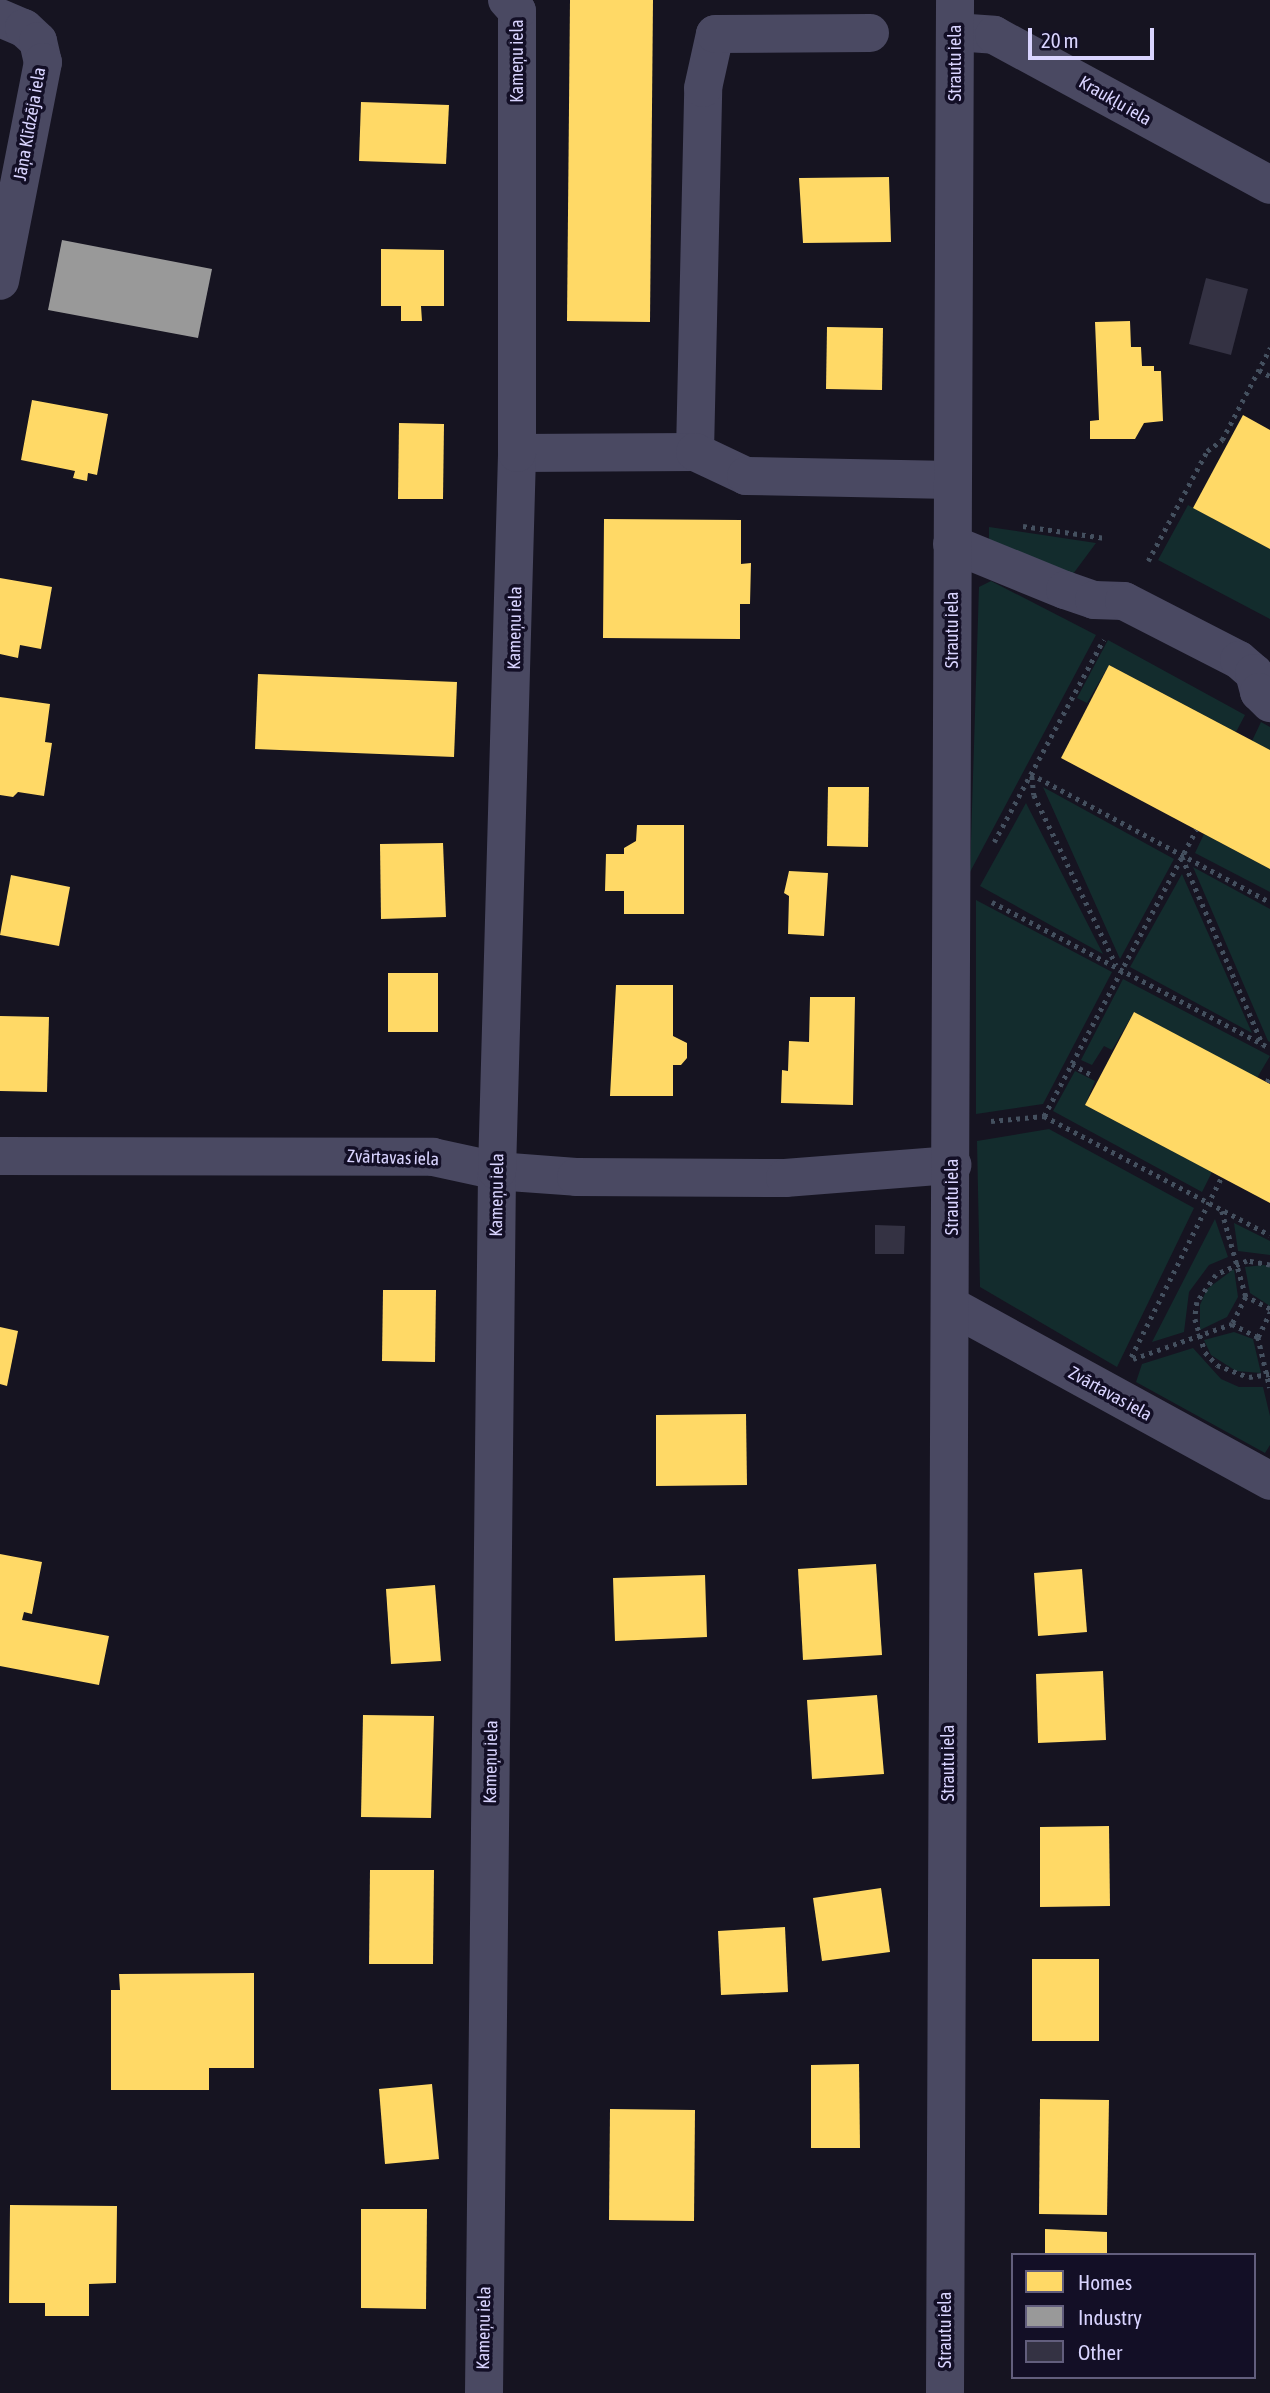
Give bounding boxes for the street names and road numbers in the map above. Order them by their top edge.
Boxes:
street label: Kameņu iela [506,19,528,103]
street label: Strautu iela [944,25,966,101]
street label: Jāņa Klīdzēja iela [9,66,51,182]
street label: Kraukļu iela [1075,72,1155,130]
street label: Kameņu iela [503,586,527,670]
street label: Strautu iela [941,592,963,668]
street label: Zvārtavas iela [347,1146,439,1170]
street label: Kameņu iela [485,1153,509,1237]
street label: Strautu iela [941,1159,963,1235]
street label: Zvārtavas iela [1064,1362,1156,1426]
street label: Kameņu iela [479,1720,503,1804]
street label: Strautu iela [937,1725,959,1801]
street label: Kameņu iela [472,2286,496,2370]
street label: Strautu iela [934,2292,956,2368]

